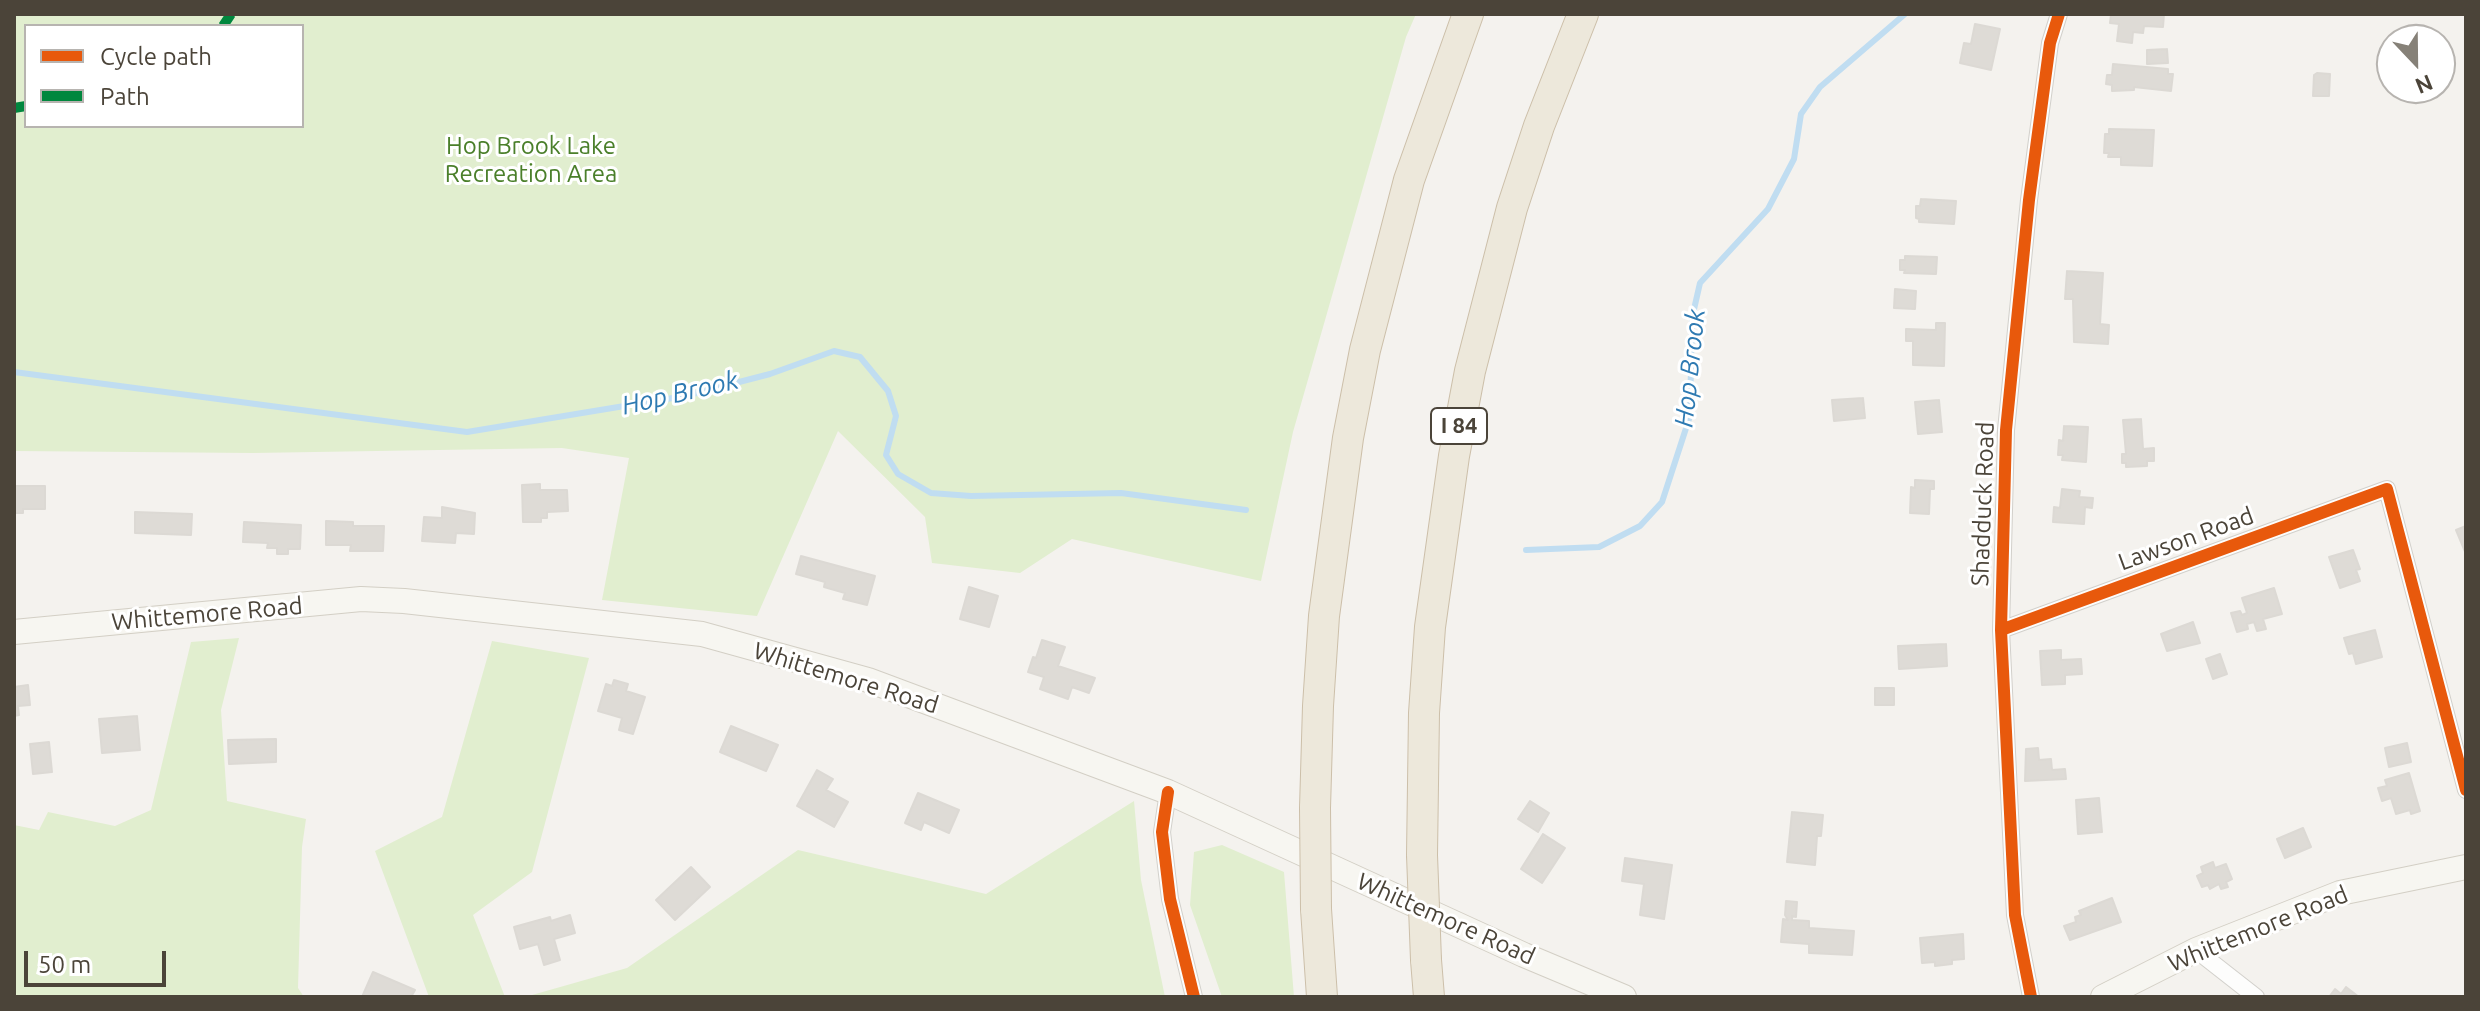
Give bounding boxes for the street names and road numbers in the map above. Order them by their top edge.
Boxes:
road number: I 84 [1431,408,1487,444]
street label: Shadduck Road [1966,421,2000,587]
street label: Lawson Road [2114,501,2258,577]
street label: Whittemore Road [110,591,304,637]
street label: Whittemore Road [750,636,942,720]
street label: Whittemore Road [1353,867,1539,971]
street label: Whittemore Road [2164,880,2352,978]

